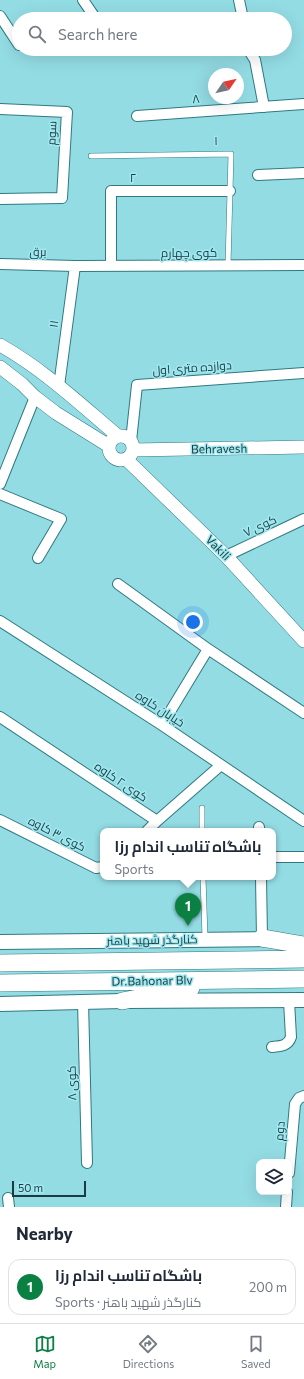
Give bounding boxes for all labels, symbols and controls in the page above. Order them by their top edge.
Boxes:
search box [12,12,292,56]
icon: search [26,23,48,45]
text: Search here [58,25,137,43]
north arrow [208,68,244,104]
street label: ۸ [192,91,201,105]
street label: سوم [43,120,61,146]
street label: ۱ [214,133,218,147]
street label: ۲ [130,170,136,184]
street label: برق [29,244,47,259]
street label: کوی چهارم [161,245,217,262]
street label: ۱۱ [46,319,60,329]
street label: دوازده متری اول [152,357,232,378]
street label: Behravesh [191,441,247,455]
street label: کوی ۷ [241,511,279,540]
street label: Vakili [203,532,234,563]
your location [183,612,203,632]
street label: خیابان کاوه [133,687,188,730]
street label: کوی ۲ کاوه [92,758,151,805]
street label: کوی ۳ کاوه [26,813,88,854]
popup [100,828,276,880]
text: باشگاه تناسب اندام رزا [114,837,262,855]
text: Sports [114,861,154,877]
pin: 1 [175,893,201,926]
street label: کنارگذر شهید باهنر [105,931,198,948]
street label: Dr.Bahonar Blv [111,972,193,988]
street label: کوی ۸ [64,1065,79,1101]
street label: دوم [271,1120,289,1142]
map controls [256,1159,292,1195]
button: layers [256,1159,292,1195]
scale bar [12,1179,86,1198]
text: 50 m [18,1181,43,1194]
text: Nearby [16,1223,73,1244]
text: باشگاه تناسب اندام رزا [55,1266,202,1284]
text: 1 [27,1279,33,1295]
text: 200 m [249,1279,287,1295]
text: Sports · کنارگذر شهید باهنر [55,1294,201,1310]
tab: Map [33,1333,56,1370]
tab: Directions [123,1333,174,1370]
tab: Saved [241,1333,271,1370]

